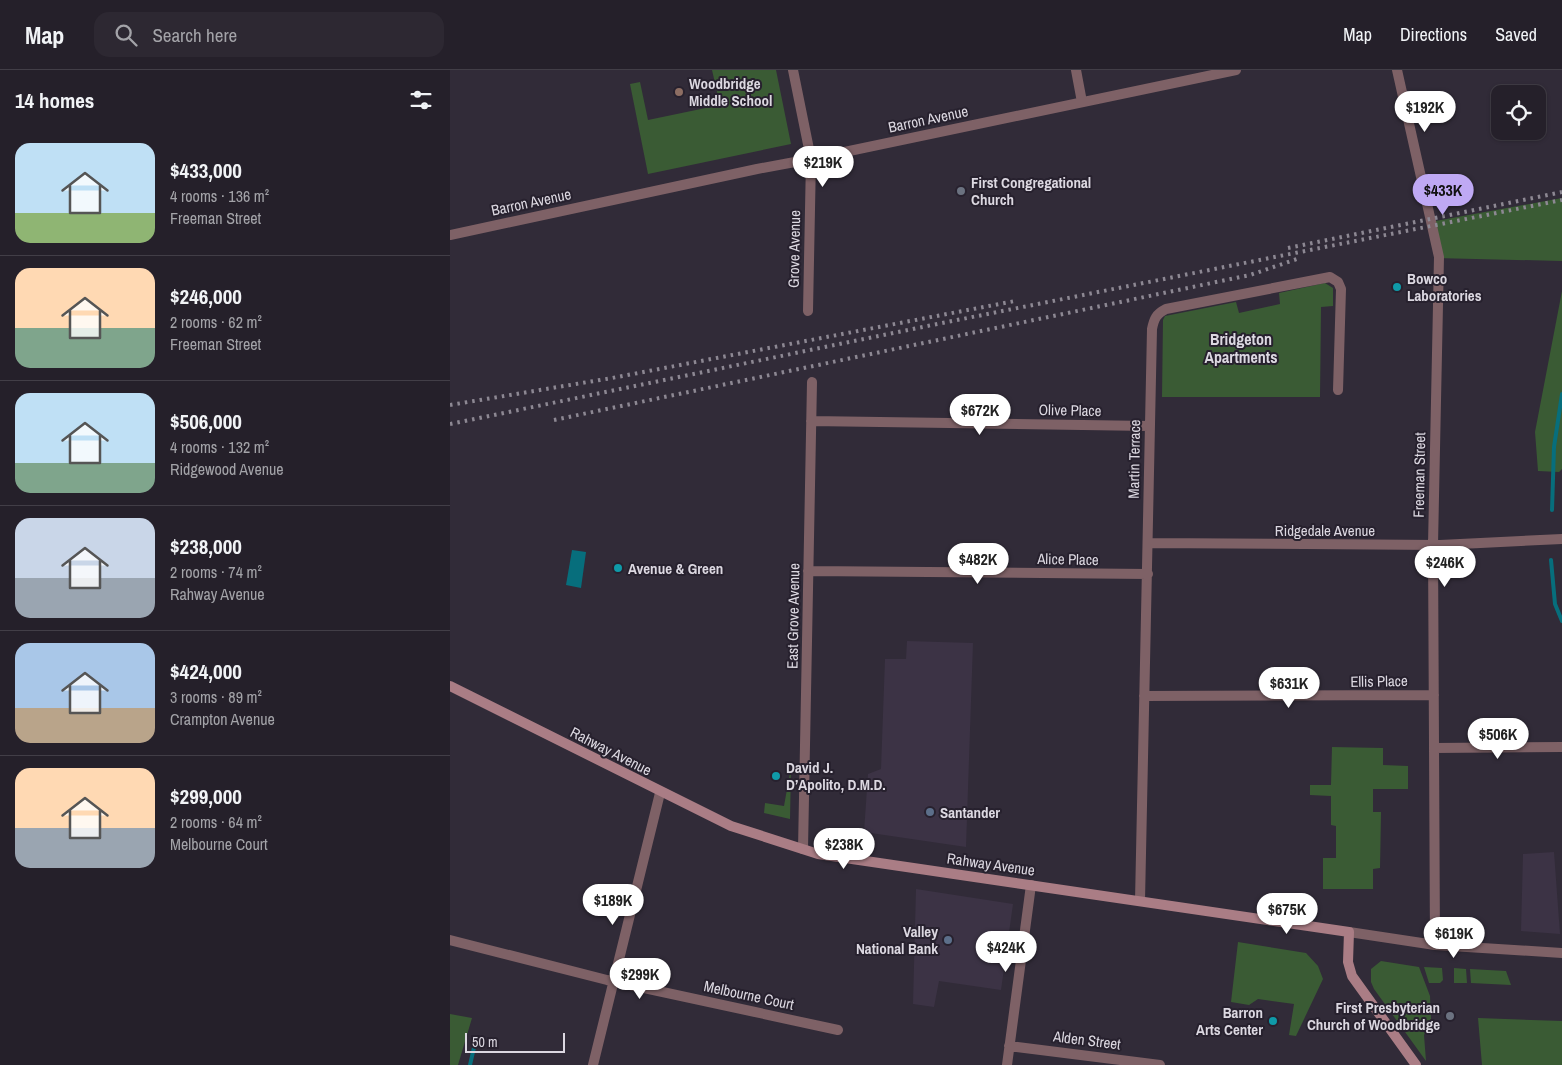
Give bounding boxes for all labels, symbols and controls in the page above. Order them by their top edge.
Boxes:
search box [94,12,444,57]
text: Map [25,19,64,51]
icon: search [112,21,140,49]
text: Search here [152,22,237,48]
text: Map [1343,22,1372,47]
text: Directions [1400,22,1467,47]
text: Saved [1495,22,1537,47]
place label: Woodbridge Middle School [689,73,772,111]
map controls [1491,85,1546,140]
button: locate [1491,85,1546,140]
text: 14 homes [15,86,94,115]
icon: filters [407,86,435,114]
marker: Woodbridge Middle School [673,86,685,98]
pin: $192K [1390,90,1460,133]
text: $192K [1406,96,1444,118]
street label: Barron Avenue [886,100,970,138]
pin: $219K [788,146,858,188]
text: $219K [804,151,842,173]
text: $433,000 [170,156,242,185]
icon: home [55,163,115,223]
place label: First Congregational Church [971,172,1091,210]
pin: $433K [1408,174,1478,216]
text: $433K [1424,179,1462,201]
street label: Barron Avenue [489,183,573,221]
text: 4 rooms · 136 m² [170,185,269,207]
marker: First Congregational Church [955,185,967,197]
text: Freeman Street [170,207,261,229]
street label: Grove Avenue [783,210,805,288]
place label: Bowco Laboratories [1407,268,1482,306]
marker: Bowco Laboratories [1391,281,1403,293]
text: $246,000 [170,282,242,311]
icon: home [55,288,115,348]
text: 2 rooms · 62 m² [170,311,262,333]
district label: Bridgeton Apartments [1205,328,1277,368]
text: Freeman Street [170,333,261,355]
pin: $672K [945,394,1015,436]
text: $672K [961,399,999,421]
street label: Olive Place [1038,399,1102,421]
text: $506,000 [170,407,242,436]
icon: home [55,413,115,473]
street label: Martin Terrace [1123,419,1145,499]
street label: Freeman Street [1408,432,1430,518]
text: 4 rooms · 132 m² [170,436,269,458]
text: Ridgewood Avenue [170,458,284,480]
street label: Ridgedale Avenue [1275,520,1375,541]
text: $238,000 [170,532,242,561]
icon: home [55,538,115,598]
pin: $482K [943,542,1013,585]
pin: $246K [1410,546,1480,588]
text: $482K [959,548,997,570]
street label: Alice Place [1036,548,1099,570]
text: $246K [1426,551,1464,573]
place label: Avenue & Green [628,558,723,579]
text: 2 rooms · 74 m² [170,561,262,583]
marker: Avenue & Green [612,562,624,574]
street label: East Grove Avenue [782,563,804,669]
text: Rahway Avenue [170,583,265,605]
text: $424,000 [170,657,242,686]
icon: home [55,663,115,723]
pin: $631K [1254,666,1324,709]
street label: Ellis Place [1350,670,1408,692]
text: $631K [1270,672,1308,694]
text: 3 rooms · 89 m² [170,686,262,708]
text: Crampton Avenue [170,708,275,730]
pin: $506K [1463,718,1533,760]
street label: Rahway Avenue [567,722,655,781]
text: $506K [1479,723,1517,745]
place label: David J. D’Apolito, D.M.D. [786,757,886,795]
marker: David J. D’Apolito, D.M.D. [770,770,782,782]
text: $299,000 [170,782,242,811]
icon: home [55,788,115,848]
place label: Santander [940,802,1000,823]
marker: Santander [924,806,936,818]
text: 2 rooms · 64 m² [170,811,262,833]
pin: $238K [809,828,879,870]
text: Melbourne Court [170,833,268,855]
text: $238K [825,833,863,855]
street label: Rahway Avenue [946,847,1037,881]
pin: $189K [578,884,648,926]
text: $189K [594,889,632,911]
pin: $675K [1252,892,1322,935]
text: $675K [1268,898,1306,920]
pin: $619K [1419,916,1489,959]
place label: Valley National Bank [856,921,938,959]
text: $619K [1435,922,1473,944]
pin: $424K [971,930,1041,973]
marker: Valley National Bank [942,934,954,946]
text: $424K [987,936,1025,958]
pin: $299K [605,958,675,1000]
text: $299K [621,963,659,985]
street label: Melbourne Court [702,975,797,1015]
place label: First Presbyterian Church of Woodbridge [1307,997,1440,1035]
place label: Barron Arts Center [1196,1002,1263,1040]
marker: First Presbyterian Church of Woodbridge [1444,1010,1456,1022]
marker: Barron Arts Center [1267,1015,1279,1027]
street label: Alden Street [1051,1025,1122,1055]
scale bar [465,1030,565,1053]
text: 50 m [472,1033,498,1051]

